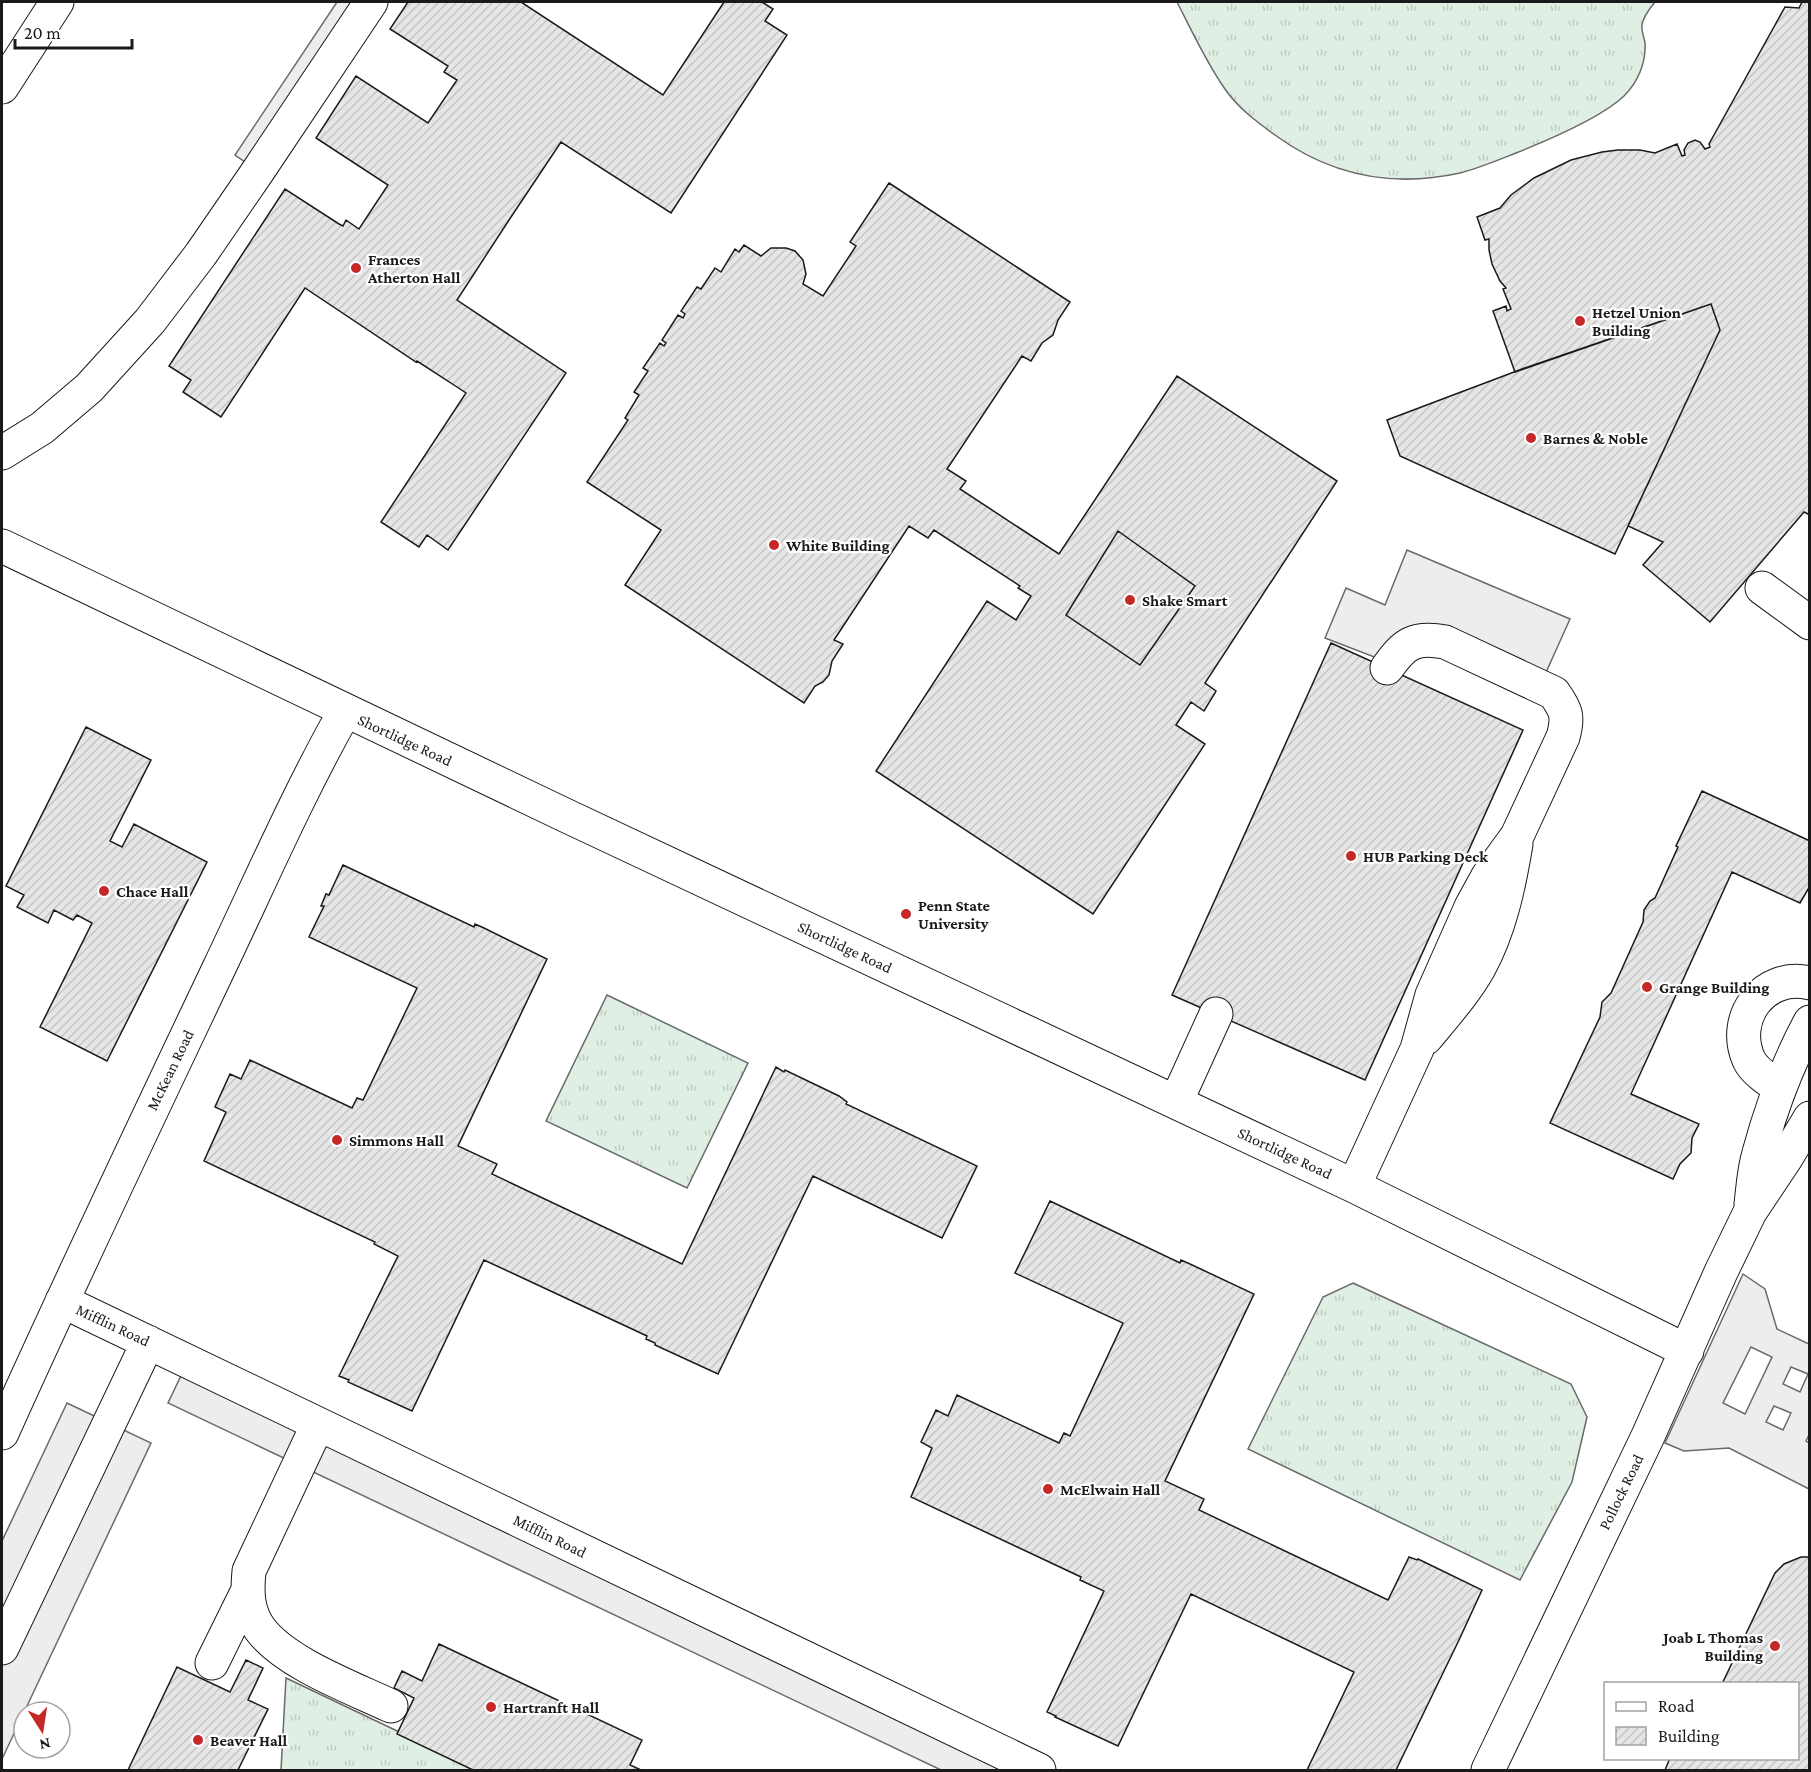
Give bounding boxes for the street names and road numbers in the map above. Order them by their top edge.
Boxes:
street label: Shortlidge Road [355,711,455,770]
street label: Shortlidge Road [795,918,895,977]
street label: McKean Road [143,1026,197,1113]
street label: Shortlidge Road [1235,1124,1335,1183]
street label: Mifflin Road [74,1301,153,1350]
street label: Pollock Road [1595,1451,1647,1532]
street label: Mifflin Road [511,1511,590,1561]

